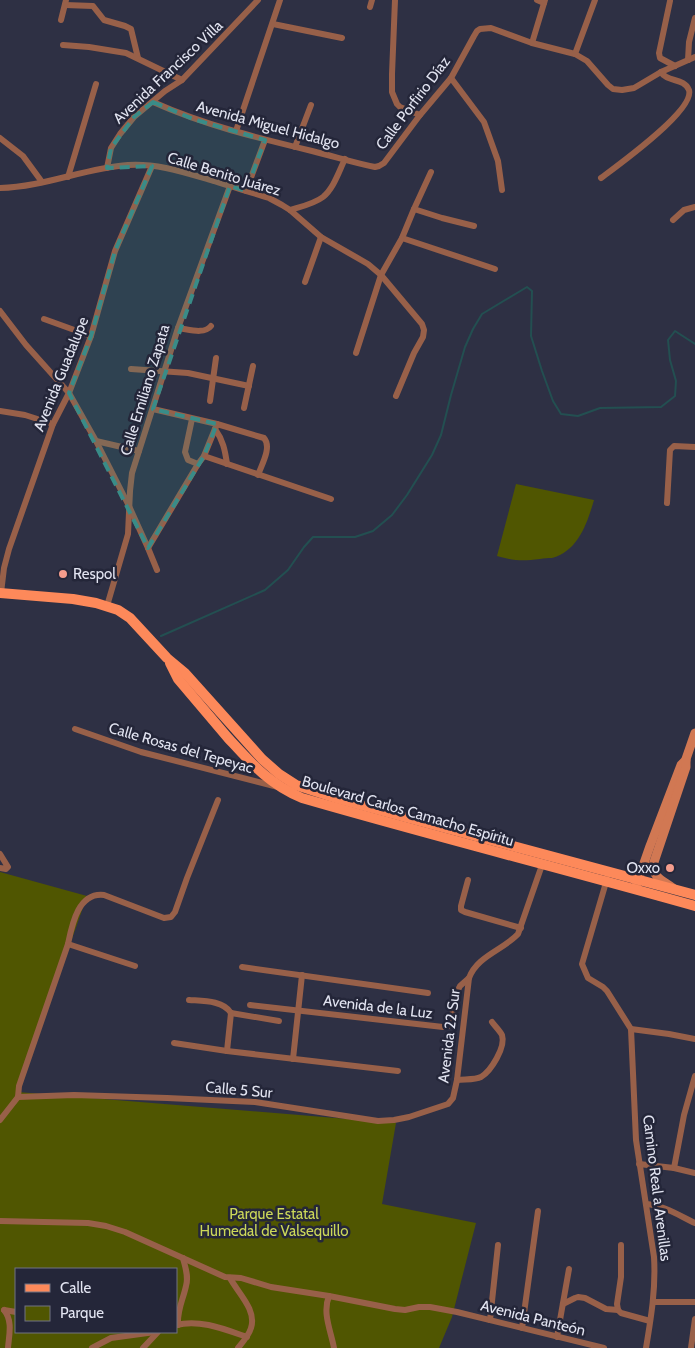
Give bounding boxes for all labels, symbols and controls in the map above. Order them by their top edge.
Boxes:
street label: Avenida Francisco Villa [109,16,227,127]
street label: Calle Porfirio Díaz [372,53,454,153]
street label: Avenida Miguel Hidalgo [194,97,342,153]
street label: Calle Benito Juárez [165,148,283,200]
street label: Avenida Guadalupe [30,314,92,434]
street label: Calle Emiliano Zapata [117,322,174,458]
place label: Respol [73,565,116,583]
marker: Respol [57,568,69,580]
street label: Calle Rosas del Tepeyac [107,719,255,777]
street label: Boulevard Carlos Camacho Espíritu [300,772,516,850]
place label: Oxxo [626,859,660,877]
marker: Oxxo [664,862,676,874]
street label: Avenida 22 Sur [434,988,464,1084]
street label: Avenida de la Luz [322,991,434,1023]
street label: Calle 5 Sur [205,1078,274,1102]
street label: Camino Real a Arenillas [639,1114,675,1262]
park label: Parque Estatal Humedal de Valsequillo [200,1205,348,1240]
legend [15,1268,178,1333]
text: Calle [60,1279,91,1297]
street label: Avenida Panteón [479,1296,587,1340]
text: Parque [60,1304,104,1322]

